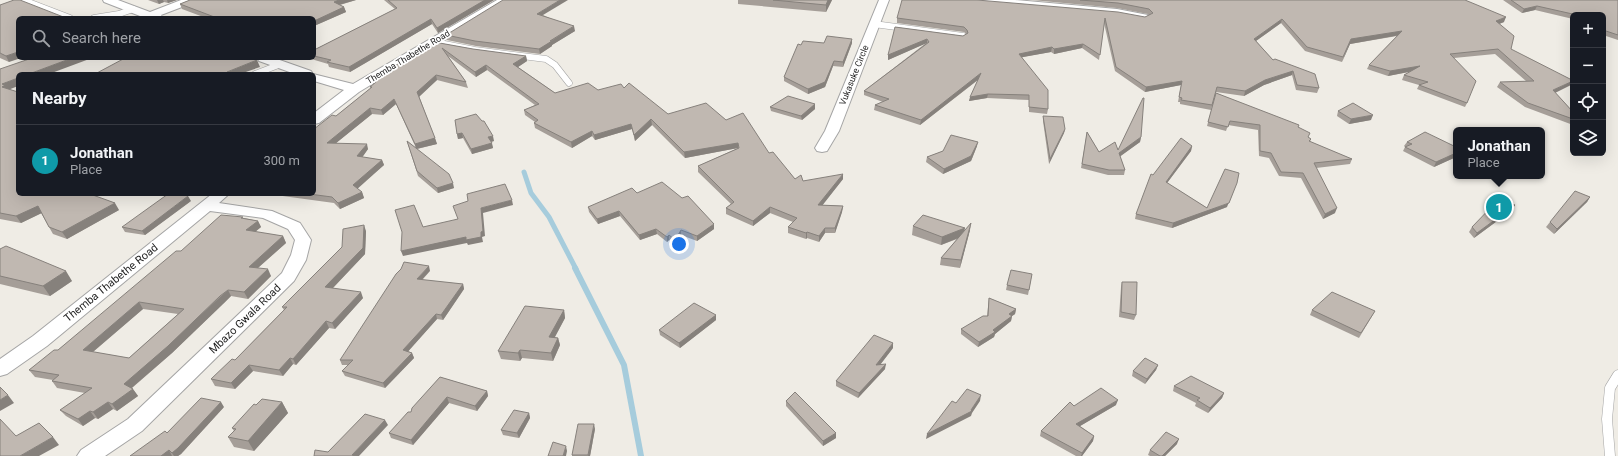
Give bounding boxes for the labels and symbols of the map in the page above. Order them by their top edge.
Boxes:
street label: Themba Thabethe Road [364,28,452,86]
street label: Vukasuke Circle [837,43,871,106]
pin: 1 [1486,192,1512,222]
your location [669,234,689,254]
street label: Themba Thabethe Road [62,241,160,325]
street label: Mbazo Gwala Road [206,281,284,357]

